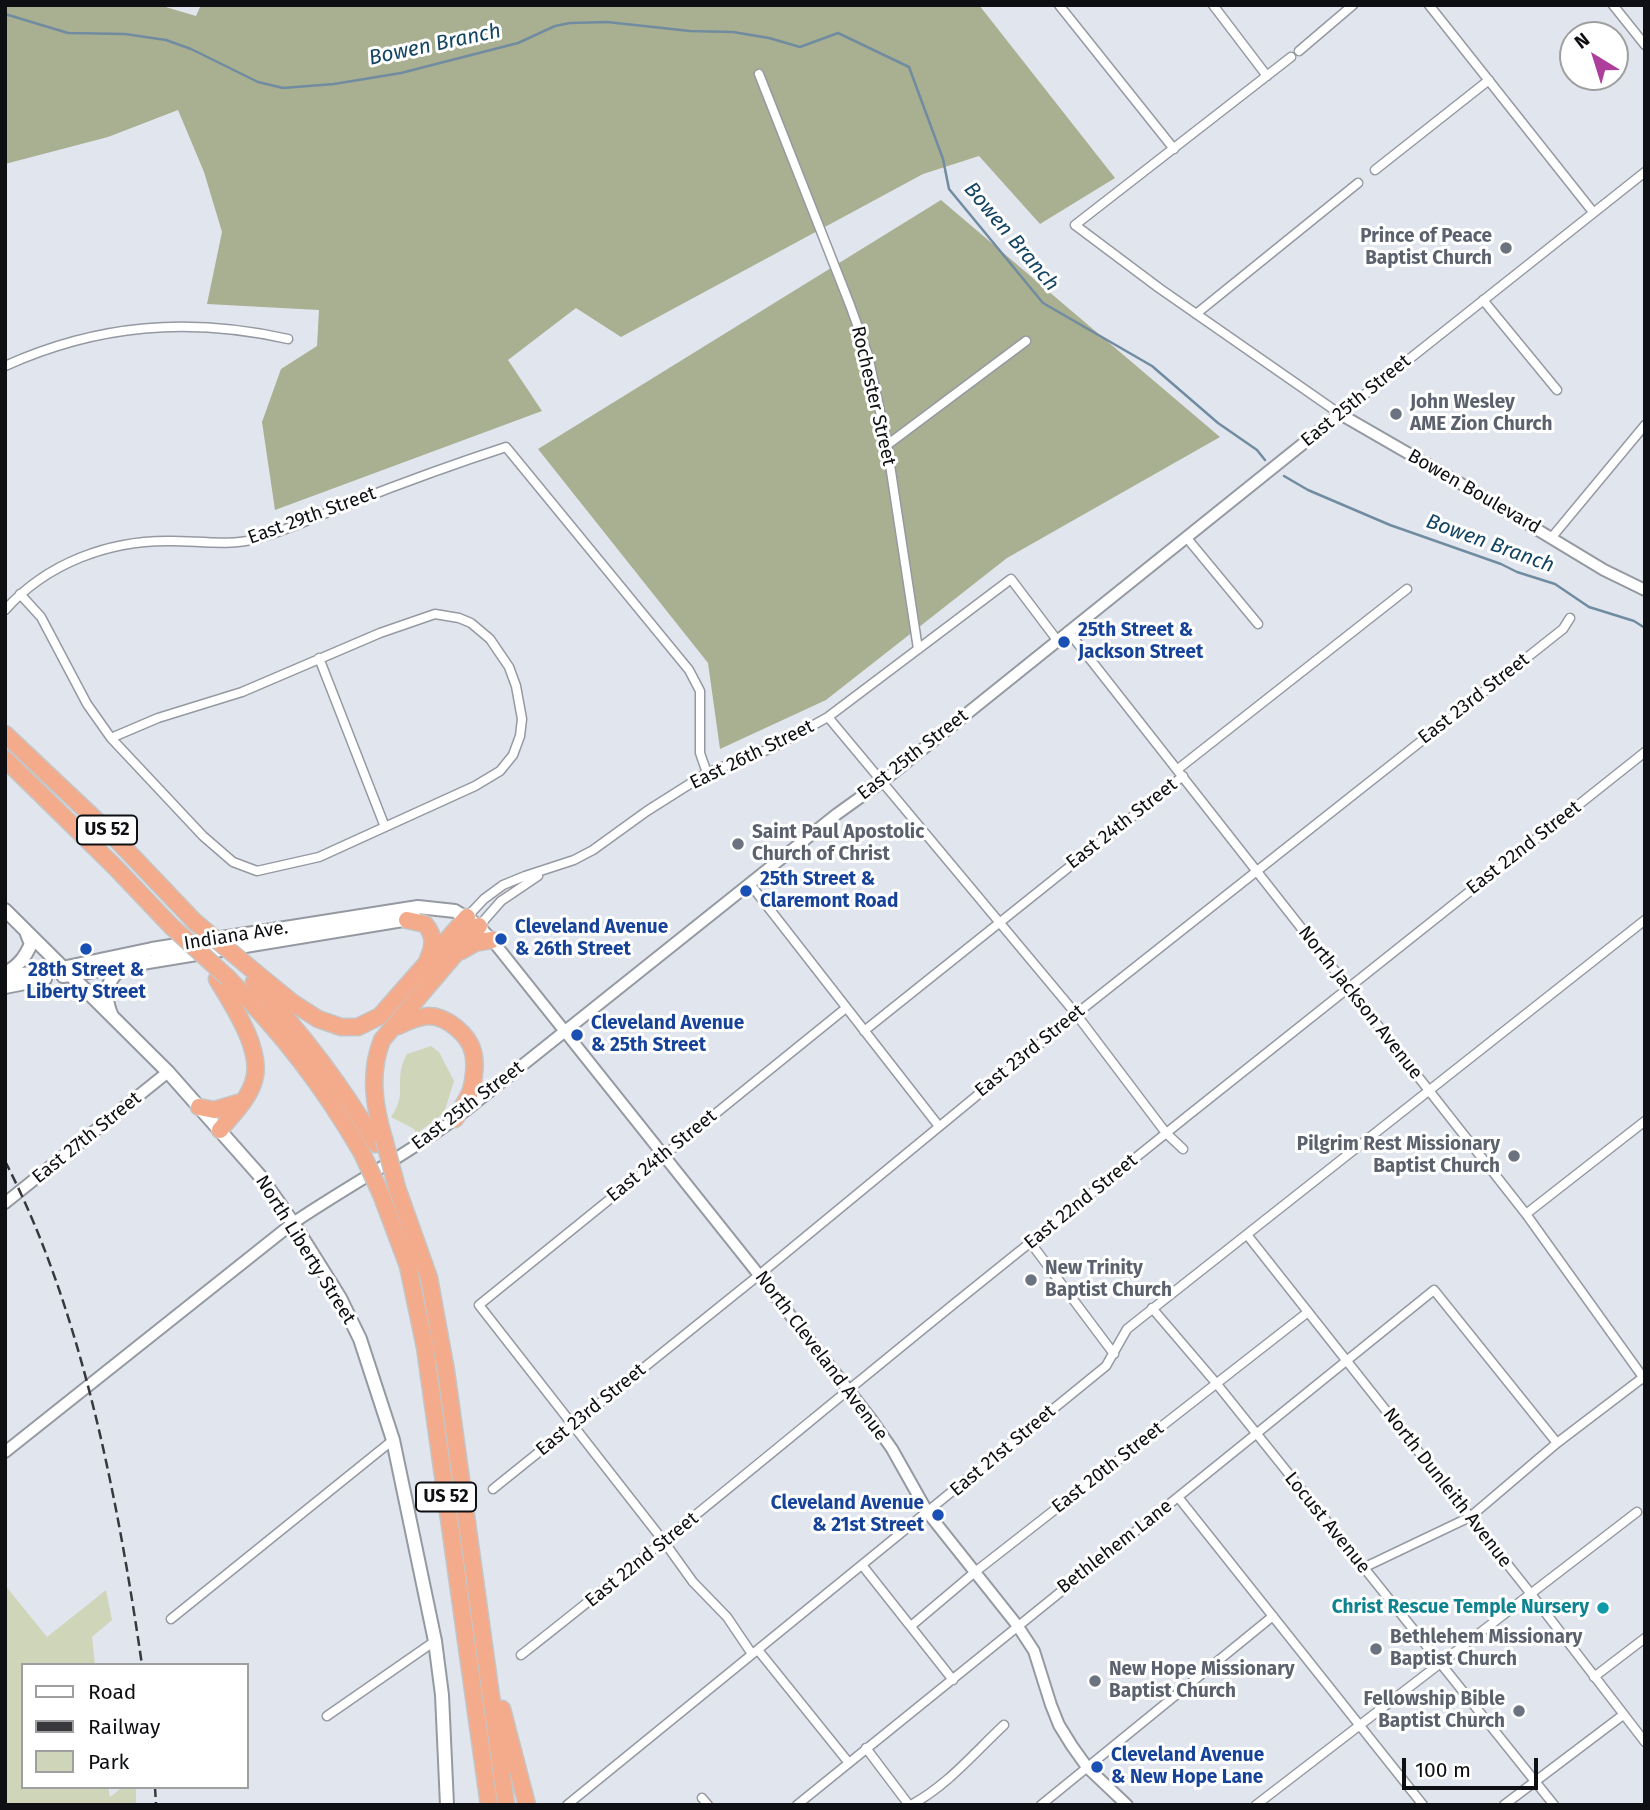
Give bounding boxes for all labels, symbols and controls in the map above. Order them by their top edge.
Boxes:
water label: Bowen Branch [367,19,503,71]
north arrow [1559,21,1629,91]
text: N [1570,28,1594,54]
water label: Bowen Branch [958,177,1064,297]
place label: Prince of Peace Baptist Church [1360,226,1492,270]
marker: Prince of Peace Baptist Church [1498,240,1514,256]
street label: Rochester Street [846,324,900,468]
street label: East 25th Street [1297,350,1415,452]
place label: John Wesley AME Zion Church [1410,392,1553,436]
marker: John Wesley AME Zion Church [1388,406,1404,422]
street label: Bowen Boulevard [1403,445,1545,539]
street label: East 29th Street [245,482,379,550]
water label: Bowen Branch [1423,509,1557,579]
place label: 25th Street & Jackson Street [1078,620,1203,664]
marker: 25th Street & Jackson Street [1056,634,1072,650]
street label: East 23rd Street [1414,649,1534,749]
street label: East 25th Street [853,705,973,805]
street label: East 26th Street [686,715,818,795]
street label: East 24th Street [1062,774,1182,874]
street label: East 22nd Street [1462,796,1586,900]
road number: US 52 [77,816,137,844]
place label: Saint Paul Apostolic Church of Christ [752,822,924,866]
marker: Saint Paul Apostolic Church of Christ [730,836,746,852]
place label: 25th Street & Claremont Road [760,869,898,913]
marker: 25th Street & Claremont Road [738,883,754,899]
street label: Indiana Ave. [182,917,290,955]
place label: Cleveland Avenue & 26th Street [515,917,668,961]
street label: North Jackson Avenue [1293,922,1427,1084]
marker: Cleveland Avenue & 26th Street [493,931,509,947]
marker: 28th Street & Liberty Street [78,941,94,957]
place label: 28th Street & Liberty Street [26,960,146,1004]
street label: East 23rd Street [971,1000,1089,1102]
place label: Cleveland Avenue & 25th Street [591,1013,744,1057]
marker: Cleveland Avenue & 25th Street [569,1027,585,1043]
street label: East 25th Street [408,1057,528,1155]
street label: East 27th Street [28,1087,146,1189]
street label: East 24th Street [603,1105,721,1207]
place label: Pilgrim Rest Missionary Baptist Church [1297,1134,1500,1178]
marker: Pilgrim Rest Missionary Baptist Church [1506,1148,1522,1164]
street label: East 22nd Street [1020,1149,1142,1255]
street label: North Liberty Street [250,1171,360,1329]
place label: New Trinity Baptist Church [1045,1258,1172,1302]
street label: North Cleveland Avenue [750,1267,892,1445]
marker: New Trinity Baptist Church [1023,1272,1039,1288]
street label: East 23rd Street [532,1359,650,1461]
street label: East 21st Street [946,1400,1060,1502]
street label: North Dunleith Avenue [1378,1404,1516,1572]
street label: East 20th Street [1048,1417,1168,1519]
street label: Locust Avenue [1279,1468,1375,1578]
road number: US 52 [416,1482,476,1512]
place label: Cleveland Avenue & 21st Street [771,1493,924,1537]
street label: Bethlehem Lane [1053,1495,1177,1599]
street label: East 22nd Street [581,1507,703,1613]
marker: Cleveland Avenue & 21st Street [930,1507,946,1523]
place label: Christ Rescue Temple Nursery [1332,1597,1589,1619]
marker: Christ Rescue Temple Nursery [1595,1600,1611,1616]
place label: Bethlehem Missionary Baptist Church [1390,1627,1582,1671]
marker: Bethlehem Missionary Baptist Church [1368,1641,1384,1657]
place label: New Hope Missionary Baptist Church [1109,1659,1295,1703]
legend [21,1663,248,1789]
marker: New Hope Missionary Baptist Church [1087,1673,1103,1689]
text: Road [88,1679,136,1705]
place label: Fellowship Bible Baptist Church [1364,1689,1505,1733]
marker: Fellowship Bible Baptist Church [1511,1703,1527,1719]
text: Railway [88,1714,160,1740]
scale bar [1405,1744,1542,1788]
place label: Cleveland Avenue & New Hope Lane [1111,1745,1264,1789]
text: Park [88,1749,129,1775]
text: 100 m [1415,1757,1471,1783]
marker: Cleveland Avenue & New Hope Lane [1089,1759,1105,1775]

